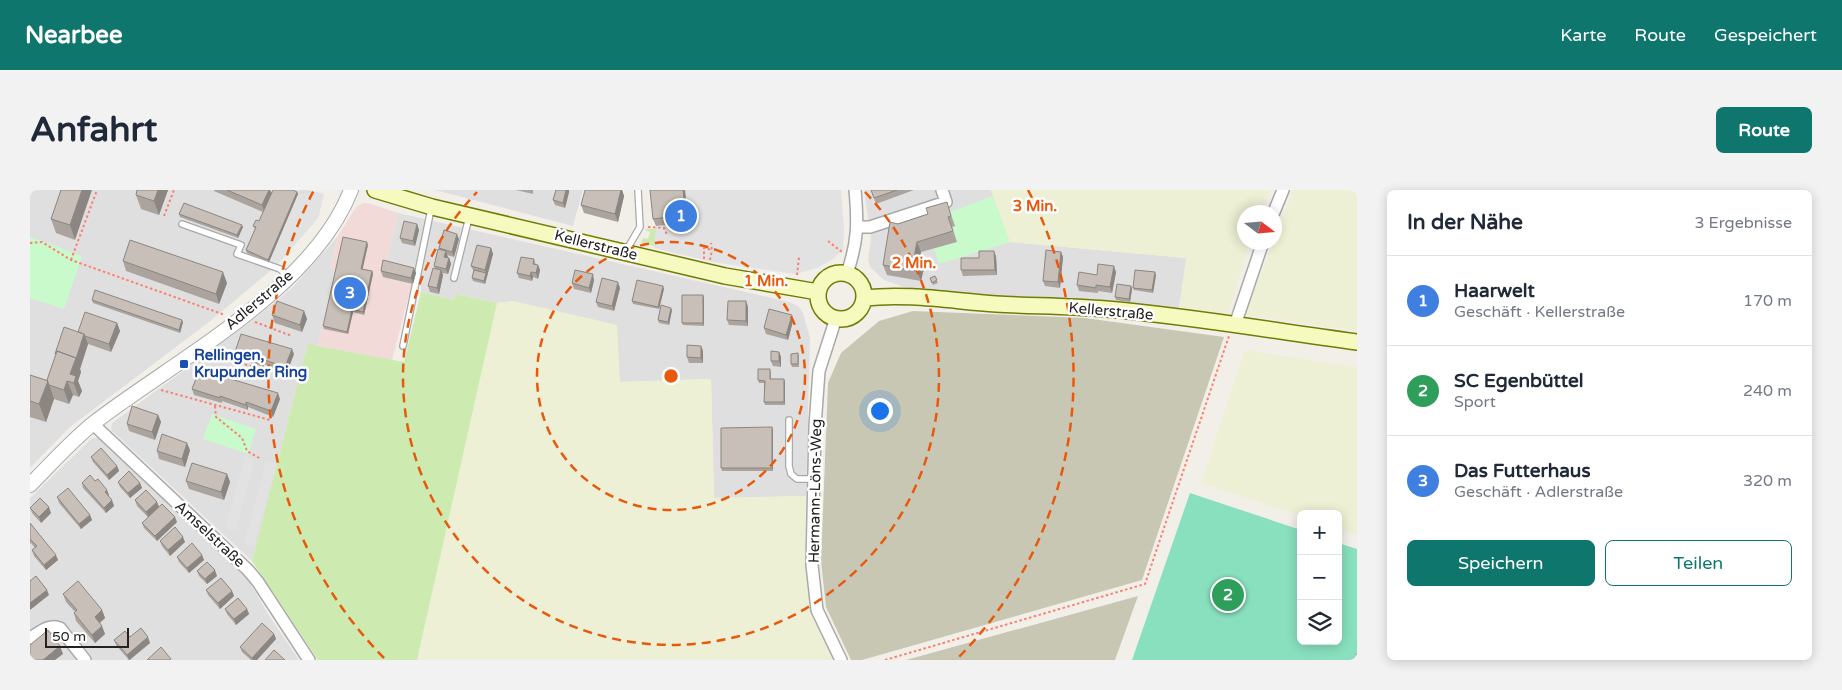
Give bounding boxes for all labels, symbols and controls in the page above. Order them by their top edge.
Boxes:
text: Nearbee [25,21,123,50]
text: Karte [1560,24,1606,46]
text: Route [1634,24,1686,46]
text: Gespeichert [1714,24,1817,46]
button: Route [1716,107,1812,153]
text: Anfahrt [30,109,157,151]
pin: 1 [665,197,697,235]
text: 3 Min. [1013,197,1057,215]
north arrow [1237,205,1282,250]
text: In der Nähe [1407,210,1523,235]
text: 3 Ergebnisse [1694,213,1792,233]
street label: Kellerstraße [553,226,639,264]
text: 2 Min. [892,254,936,272]
street label: Adlerstraße [221,266,297,334]
text: 1 Min. [744,272,788,290]
pin: 3 [334,274,366,312]
text: Haarwelt [1454,280,1535,302]
text: 1 [1418,291,1428,311]
text: 170 m [1743,291,1792,311]
street label: Kellerstraße [1068,298,1154,324]
text: Geschäft · Kellerstraße [1454,302,1625,322]
place label: Rellingen, Krupunder Ring [194,346,307,382]
marker: Rellingen, Krupunder Ring [178,358,190,370]
centre of rings [662,367,680,385]
text: SC Egenbüttel [1454,370,1583,392]
text: 2 [1418,381,1428,401]
text: 240 m [1743,381,1792,401]
text: Sport [1454,392,1496,412]
your location [867,398,893,424]
street label: Hermann-Löns-Weg [805,419,825,563]
text: Das Futterhaus [1454,460,1591,482]
text: 3 [1418,471,1428,491]
text: 320 m [1743,471,1792,491]
text: Geschäft · Adlerstraße [1454,482,1623,502]
street label: Amselstraße [171,497,249,571]
map controls [1297,510,1342,645]
button: + [1297,510,1342,555]
button: Speichern [1407,540,1595,586]
button: Teilen [1605,540,1792,586]
button: − [1297,555,1342,600]
pin: 2 [1212,576,1244,614]
button: layers [1297,600,1342,645]
scale bar [45,625,129,648]
text: 50 m [52,628,86,645]

